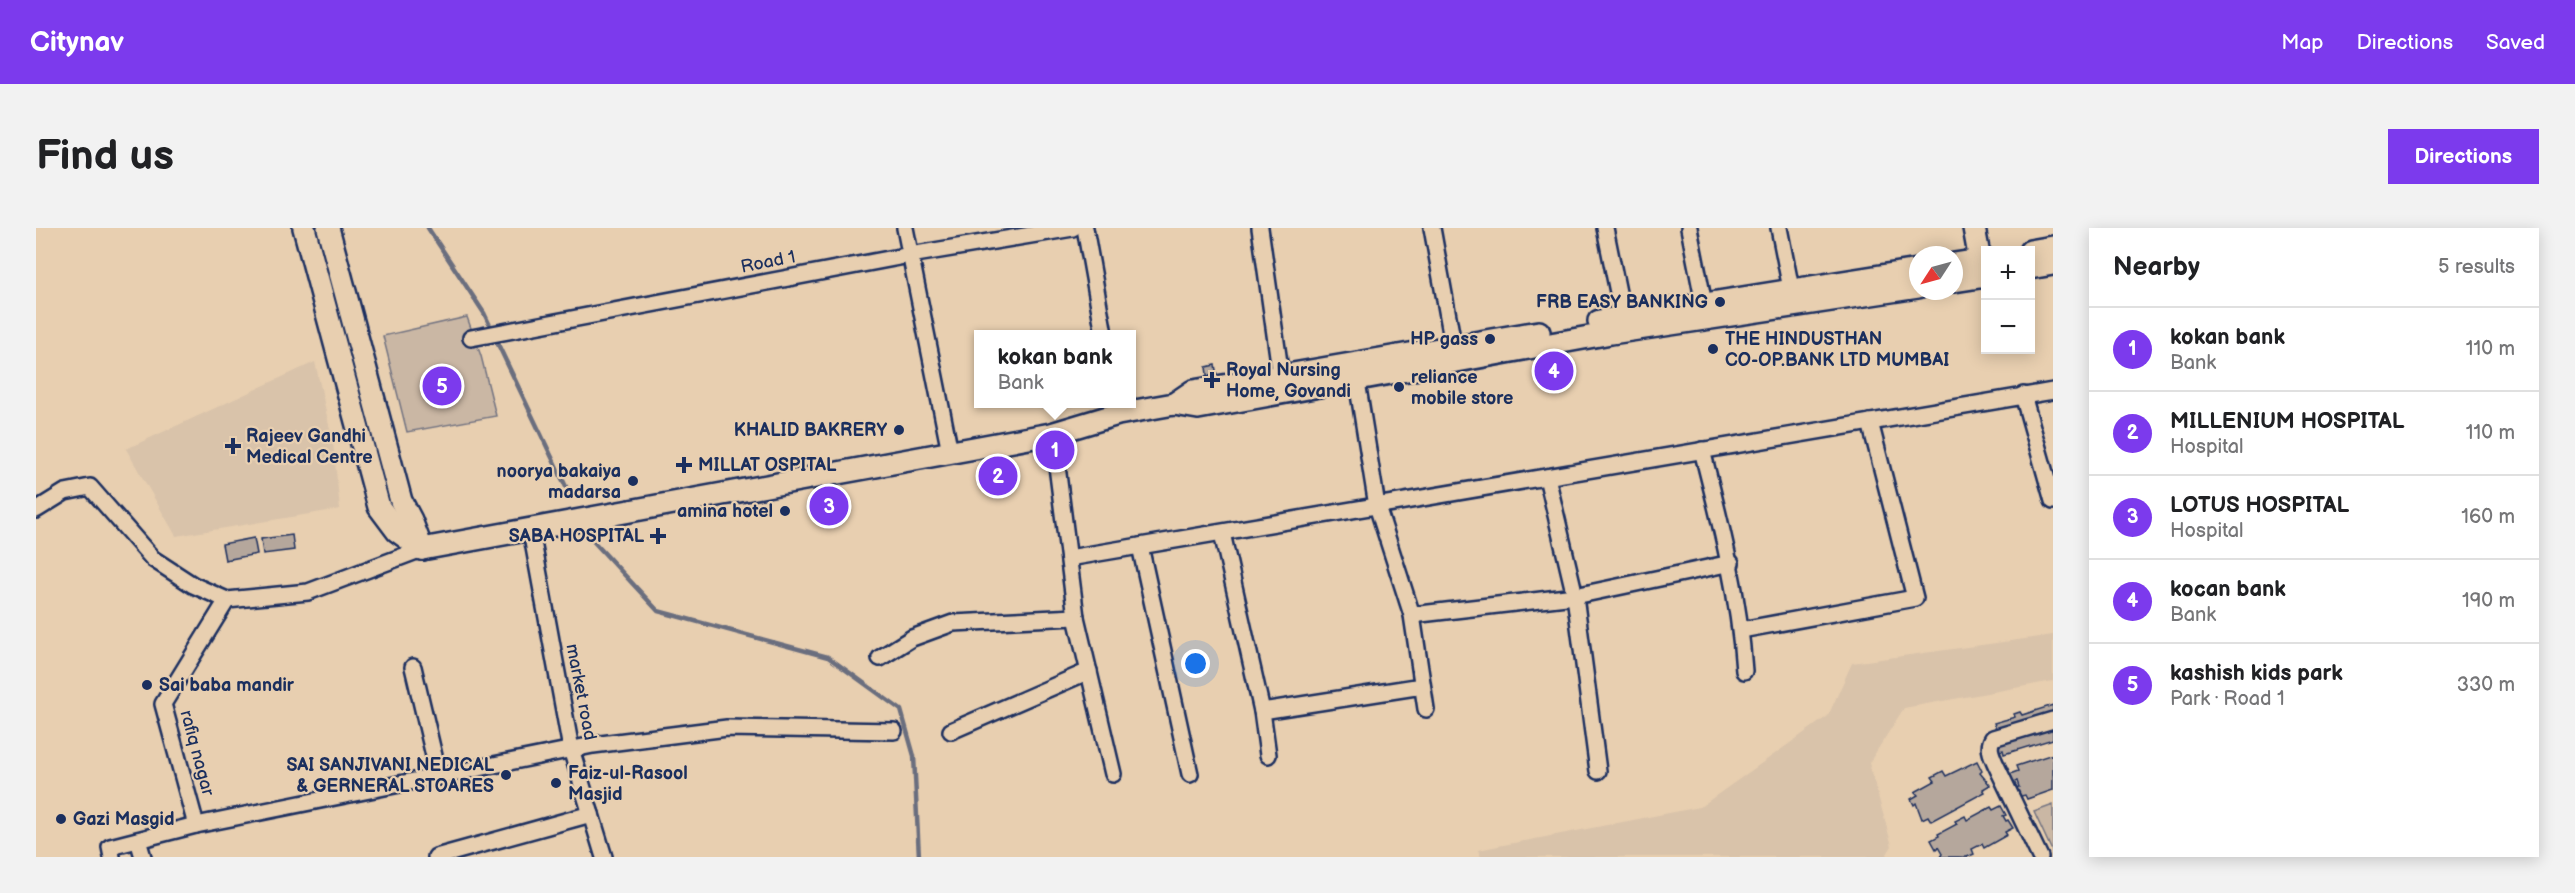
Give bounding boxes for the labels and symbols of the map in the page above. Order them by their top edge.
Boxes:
street label: Road 1 [739,246,797,278]
north arrow [1909,246,1963,300]
place label: FRB EASY BANKING [1536,292,1708,313]
marker: FRB EASY BANKING [1713,295,1727,309]
place label: HP gass [1410,329,1478,350]
place label: THE HINDUSTHAN CO-OP.BANK LTD MUMBAI [1725,329,1949,371]
marker: HP gass [1483,332,1497,346]
marker: THE HINDUSTHAN CO-OP.BANK LTD MUMBAI [1706,342,1720,356]
pin: 4 [1534,348,1574,394]
place label: Royal Nursing Home, Govandi [1226,360,1351,402]
pin: 5 [422,364,462,408]
place label: reliance mobile store [1411,367,1513,409]
marker: Royal Nursing Home, Govandi [1203,371,1221,389]
marker: reliance mobile store [1392,380,1406,394]
place label: KHALID BAKRERY [734,420,887,441]
marker: KHALID BAKRERY [892,423,906,437]
place label: Rajeev Gandhi Medical Centre [246,426,373,468]
pin: 1 [1036,428,1074,472]
marker: Rajeev Gandhi Medical Centre [224,437,242,455]
pin: 2 [978,454,1018,498]
place label: MILLAT OSPITAL [698,455,837,476]
marker: MILLAT OSPITAL [675,456,693,474]
place label: noorya bakaiya madarsa [497,461,621,503]
marker: noorya bakaiya madarsa [626,474,640,488]
pin: 3 [810,484,848,528]
place label: amina hotel [677,501,773,522]
marker: amina hotel [778,504,792,518]
place label: SABA HOSPITAL [509,526,645,547]
marker: SABA HOSPITAL [649,527,667,545]
street label: market road [561,642,601,742]
your location [1181,649,1210,678]
place label: Sai baba mandir [159,675,295,696]
marker: Sai baba mandir [140,678,154,692]
street label: rafiq nagar [175,708,219,799]
place label: SAI SANJIVANI NEDICAL & GERNERAL STOARES [286,755,495,797]
place label: Faiz-ul-Rasool Masjid [568,763,688,805]
marker: SAI SANJIVANI NEDICAL & GERNERAL STOARES [499,768,513,782]
marker: Faiz-ul-Rasool Masjid [549,776,563,790]
place label: Gazi Masgid [73,809,174,830]
marker: Gazi Masgid [54,812,68,826]

